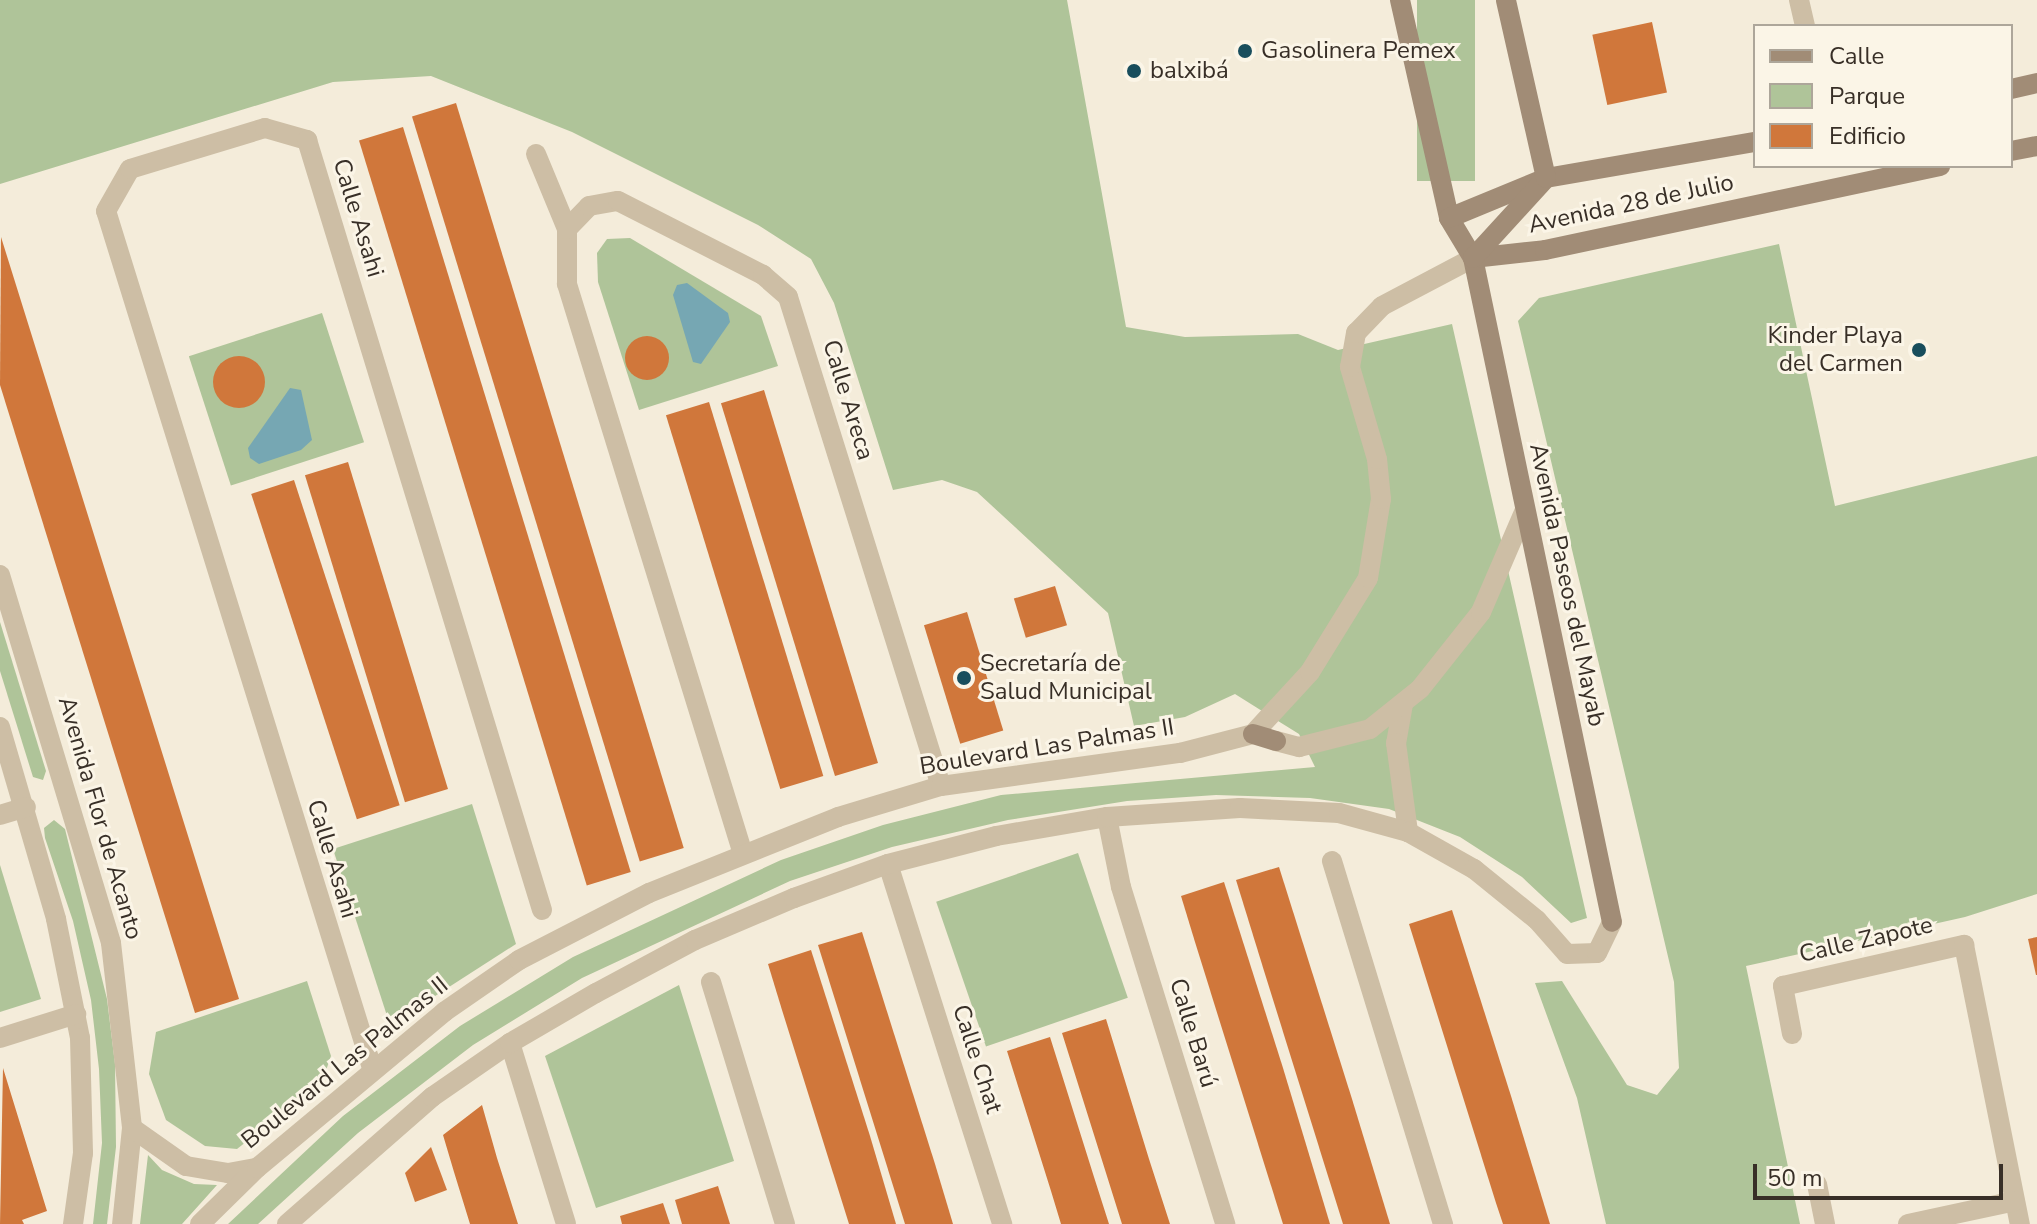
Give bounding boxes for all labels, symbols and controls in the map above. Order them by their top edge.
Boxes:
legend [1753,24,2013,168]
place label: Gasolinera Pemex [1261,37,1456,65]
text: Calle [1829,40,1884,72]
marker: Gasolinera Pemex [1236,42,1254,60]
place label: balxibá [1150,57,1229,85]
marker: balxibá [1125,62,1143,80]
text: Parque [1829,80,1905,112]
text: Edificio [1829,120,1906,152]
street label: Calle Asahi [326,155,390,281]
street label: Avenida 28 de Julio [1526,168,1736,240]
place label: Kinder Playa del Carmen [1768,322,1903,378]
street label: Calle Areca [816,337,880,463]
marker: Kinder Playa del Carmen [1910,341,1928,359]
street label: Avenida Paseos del Mayab [1523,441,1611,729]
place label: Secretaría de Salud Municipal [980,650,1152,706]
marker: Secretaría de Salud Municipal [955,669,973,687]
street label: Avenida Flor de Acanto [52,693,148,943]
street label: Boulevard Las Palmas II [918,713,1176,781]
street label: Calle Asahi [300,796,364,922]
street label: Calle Zapote [1796,911,1936,969]
street label: Boulevard Las Palmas II [236,971,454,1155]
street label: Calle Barú [1163,975,1223,1091]
street label: Calle Chat [946,1001,1008,1117]
scale bar [1757,1148,2007,1198]
text: 50 m [1767,1162,1823,1194]

